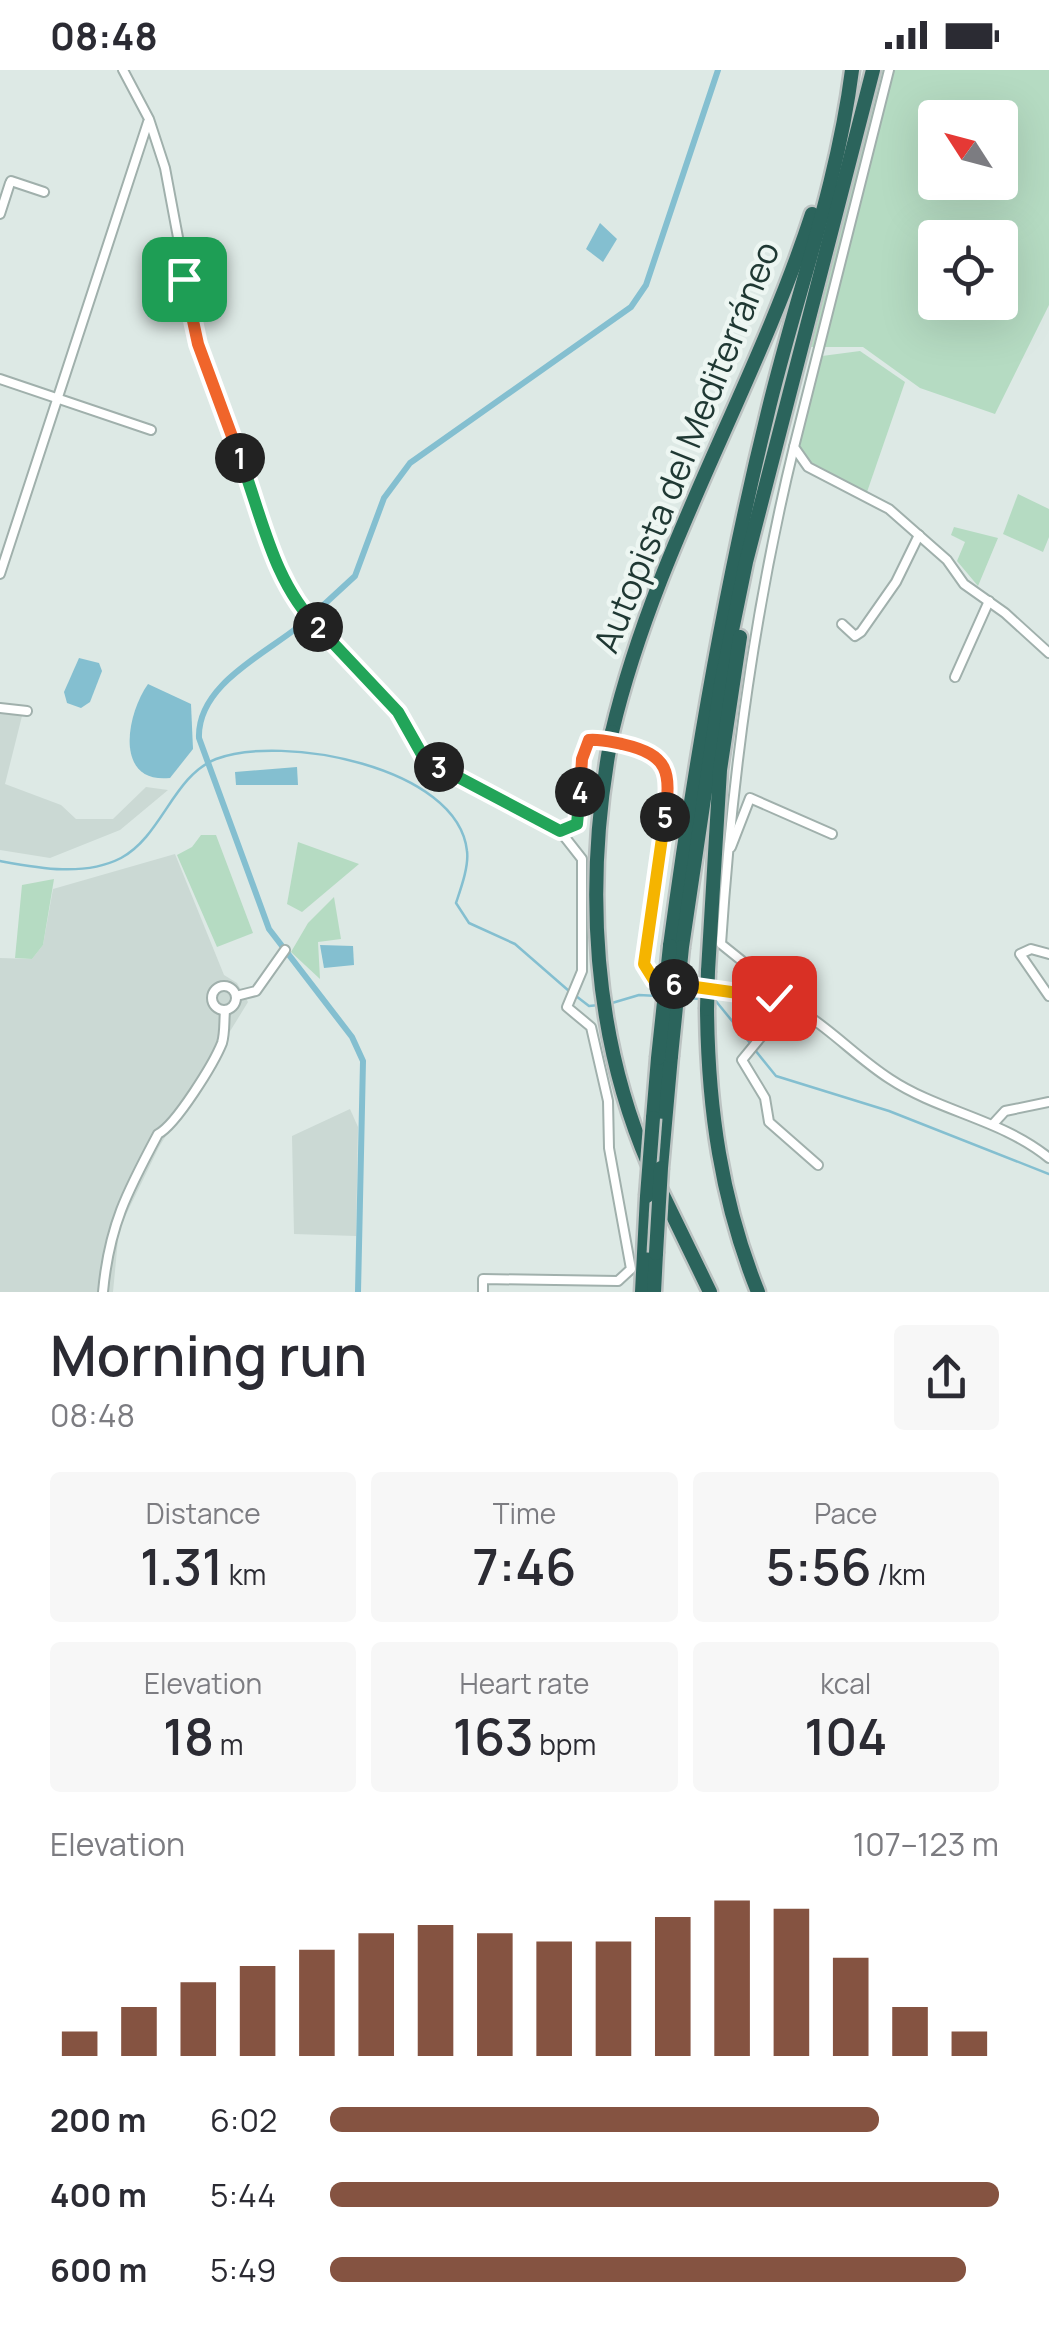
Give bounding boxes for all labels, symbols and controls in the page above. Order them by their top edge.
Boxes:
text: 08:48 [50,9,158,61]
north arrow [918,100,1018,200]
map controls [918,100,1018,320]
button: locate [918,220,1018,320]
street label: Autopista del Mediterráneo [581,234,791,660]
pin [142,237,227,322]
icon: arrive [157,252,212,307]
pin: 1 [215,433,265,483]
text: 1 [234,439,246,477]
pin: 2 [293,602,343,652]
text: 2 [310,608,326,646]
pin: 3 [414,742,464,792]
text: 3 [431,748,447,786]
pin: 4 [555,767,605,817]
text: 4 [571,773,589,811]
pin: 5 [640,792,690,842]
text: 5 [657,798,673,836]
pin [732,956,817,1041]
pin: 6 [649,959,699,1009]
text: 6 [665,965,683,1003]
icon: check [747,971,802,1026]
text: Morning run [50,1317,367,1393]
button: share [894,1325,999,1430]
text: 08:48 [50,1393,135,1437]
text: Distance [146,1494,261,1532]
text: Time [493,1494,556,1532]
text: Pace [814,1494,877,1532]
text: 1.31 [140,1532,223,1600]
text: 7:46 [473,1532,576,1600]
text: 5:56 [766,1532,872,1600]
text: km [223,1555,266,1593]
text: /km [872,1555,926,1593]
text: Elevation [144,1664,262,1702]
text: Heart rate [460,1664,589,1702]
text: kcal [820,1664,871,1702]
text: 18 [163,1702,214,1770]
text: 163 [453,1702,534,1770]
text: 104 [804,1702,887,1770]
text: m [214,1725,243,1763]
text: bpm [534,1725,596,1763]
text: Elevation [50,1822,185,1866]
text: 107–123 m [853,1822,999,1866]
text: 200 m [50,2098,146,2142]
text: 6:02 [210,2098,277,2142]
text: 400 m [50,2173,147,2217]
text: 5:44 [210,2173,276,2217]
text: 600 m [50,2248,147,2292]
text: 5:49 [210,2248,276,2292]

